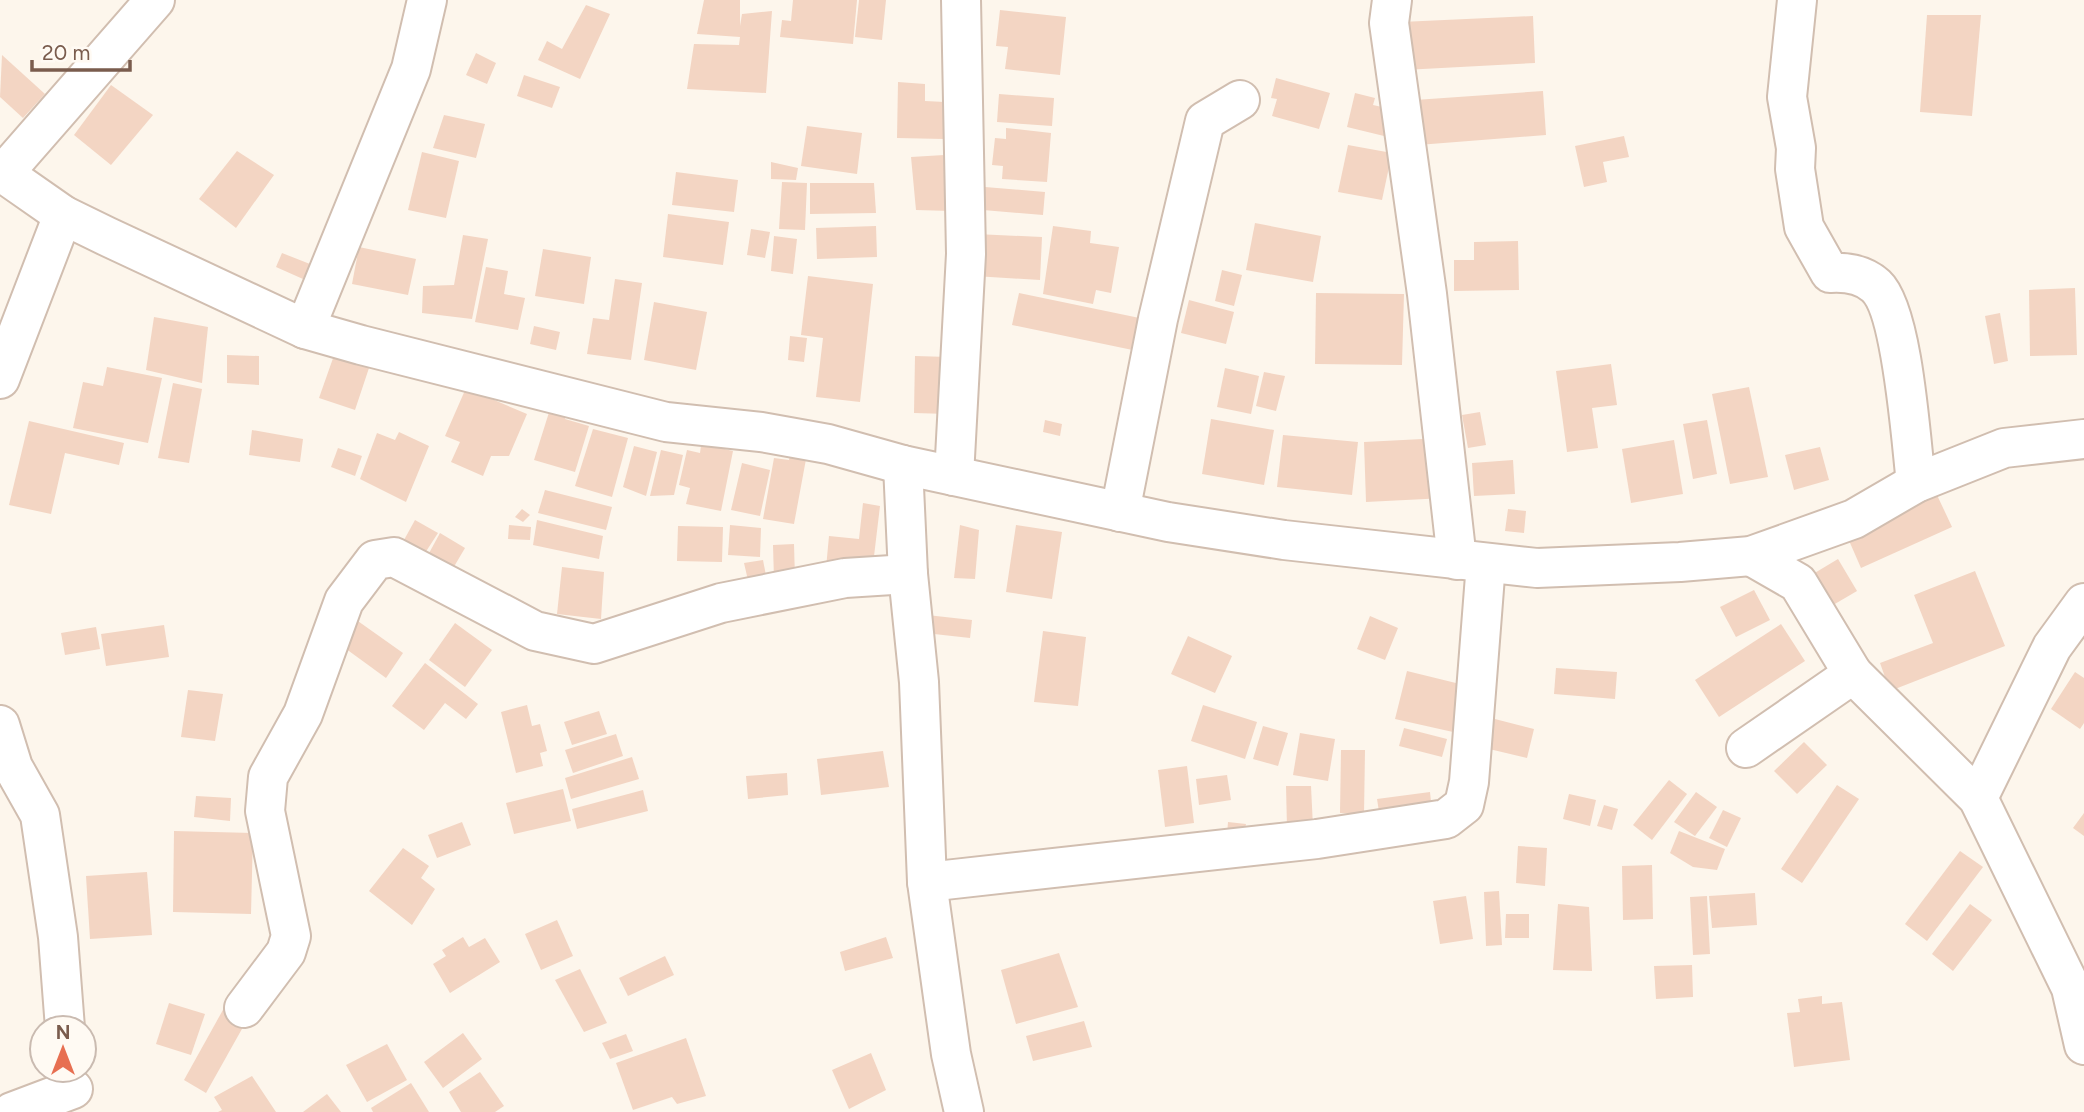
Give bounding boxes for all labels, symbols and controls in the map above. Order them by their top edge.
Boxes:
scale bar [32,28,130,72]
text: 20 m [42,40,90,65]
north arrow [28,1014,98,1084]
text: N [56,1021,70,1044]

